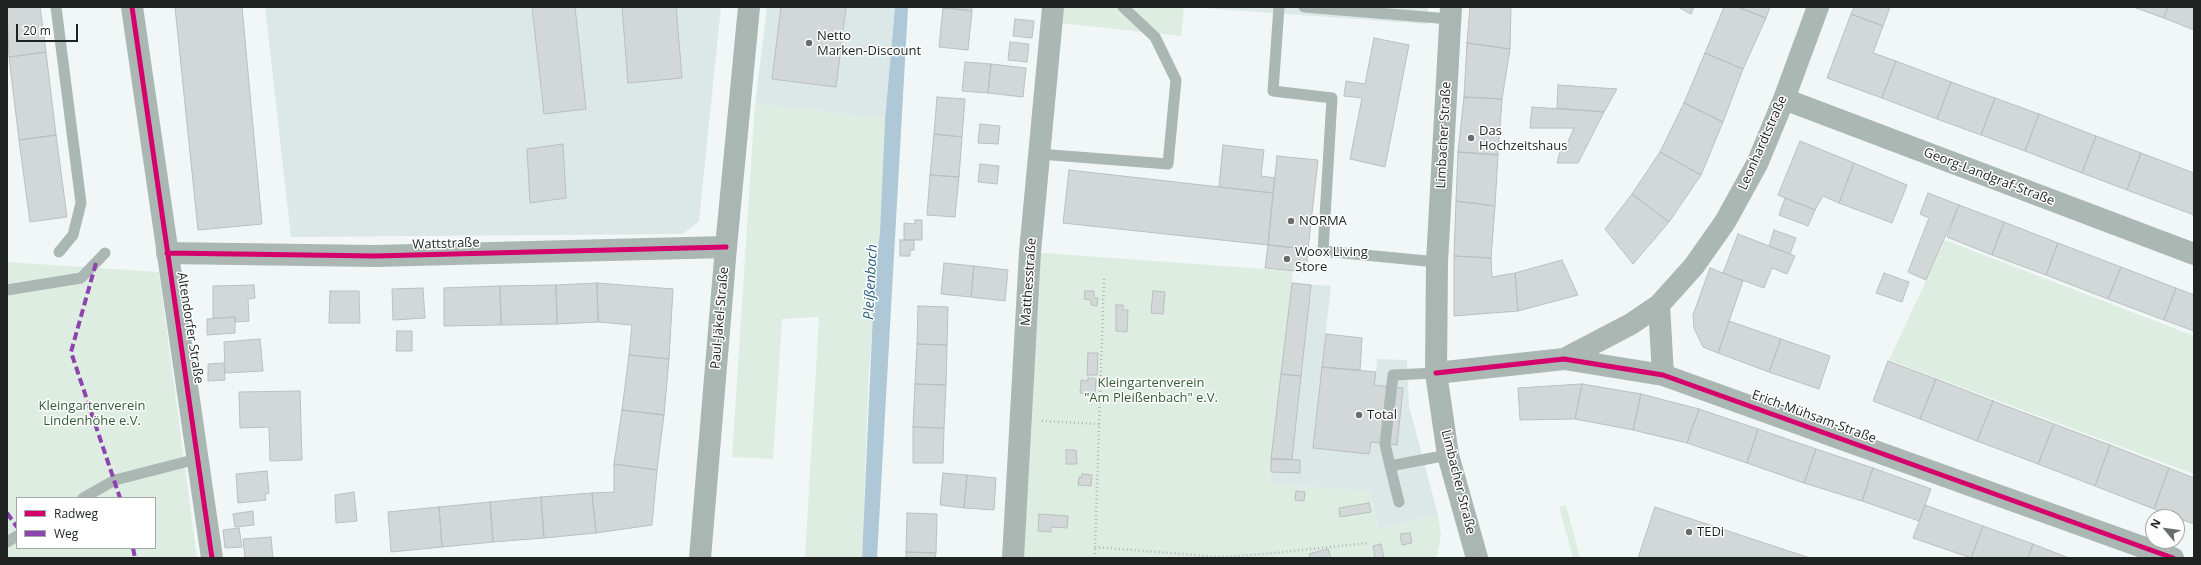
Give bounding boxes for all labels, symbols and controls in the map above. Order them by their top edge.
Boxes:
scale bar [18,16,80,42]
text: 20 m [23,22,51,39]
place label: Netto Marken-Discount [817,28,921,59]
marker: Netto Marken-Discount [804,38,814,48]
street label: Limbacher Straße [1433,81,1455,189]
street label: Leonhardtstraße [1735,93,1791,193]
place label: Das Hochzeitshaus [1479,123,1567,154]
marker: Das Hochzeitshaus [1466,133,1476,143]
street label: Georg-Landgraf-Straße [1921,145,2057,209]
place label: NORMA [1299,213,1347,229]
marker: NORMA [1286,216,1296,226]
street label: Wattstraße [412,235,480,253]
street label: Matthesstraße [1018,237,1040,327]
water label: Pleißenbach [861,244,881,320]
place label: Woox Living Store [1295,244,1368,275]
marker: Woox Living Store [1282,254,1292,264]
street label: Paul-Jäkel-Straße [708,266,732,370]
street label: Altendorfer Straße [173,271,207,385]
park label: Kleingartenverein "Am Pleißenbach" e.V. [1084,375,1218,406]
street label: Erich-Mühsam-Straße [1750,387,1878,447]
park label: Kleingartenverein Lindenhöhe e.V. [39,398,145,429]
place label: Total [1367,407,1397,423]
marker: Total [1354,410,1364,420]
street label: Limbacher Straße [1437,428,1479,536]
legend [16,497,156,549]
text: Radweg [54,505,98,522]
north arrow [2145,509,2185,549]
text: N [2146,516,2164,531]
place label: TEDi [1697,524,1724,540]
text: Weg [54,525,78,542]
marker: TEDi [1684,527,1694,537]

